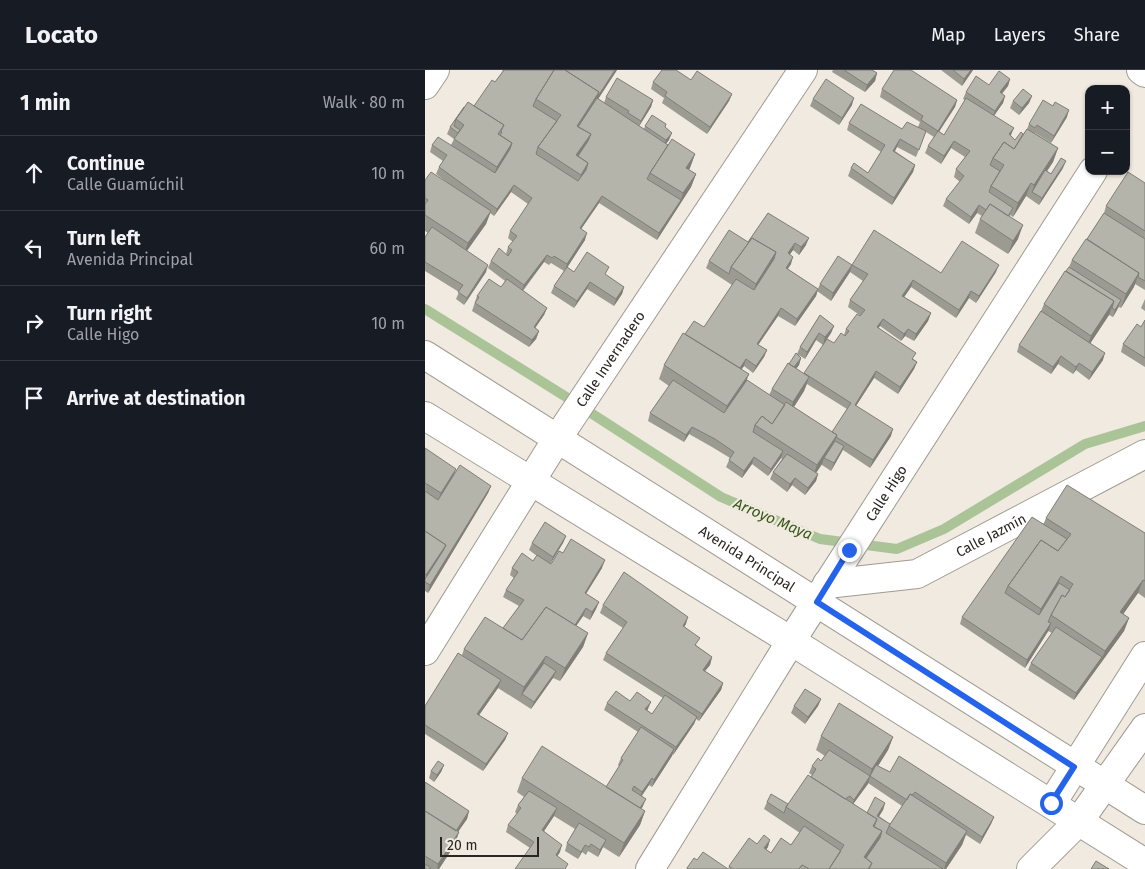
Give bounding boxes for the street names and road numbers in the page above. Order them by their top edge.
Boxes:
street label: Calle Invernadero [572,308,648,410]
street label: Calle Higo [862,462,910,524]
street label: Calle Jazmín [953,510,1029,561]
street label: Avenida Principal [696,522,798,595]

